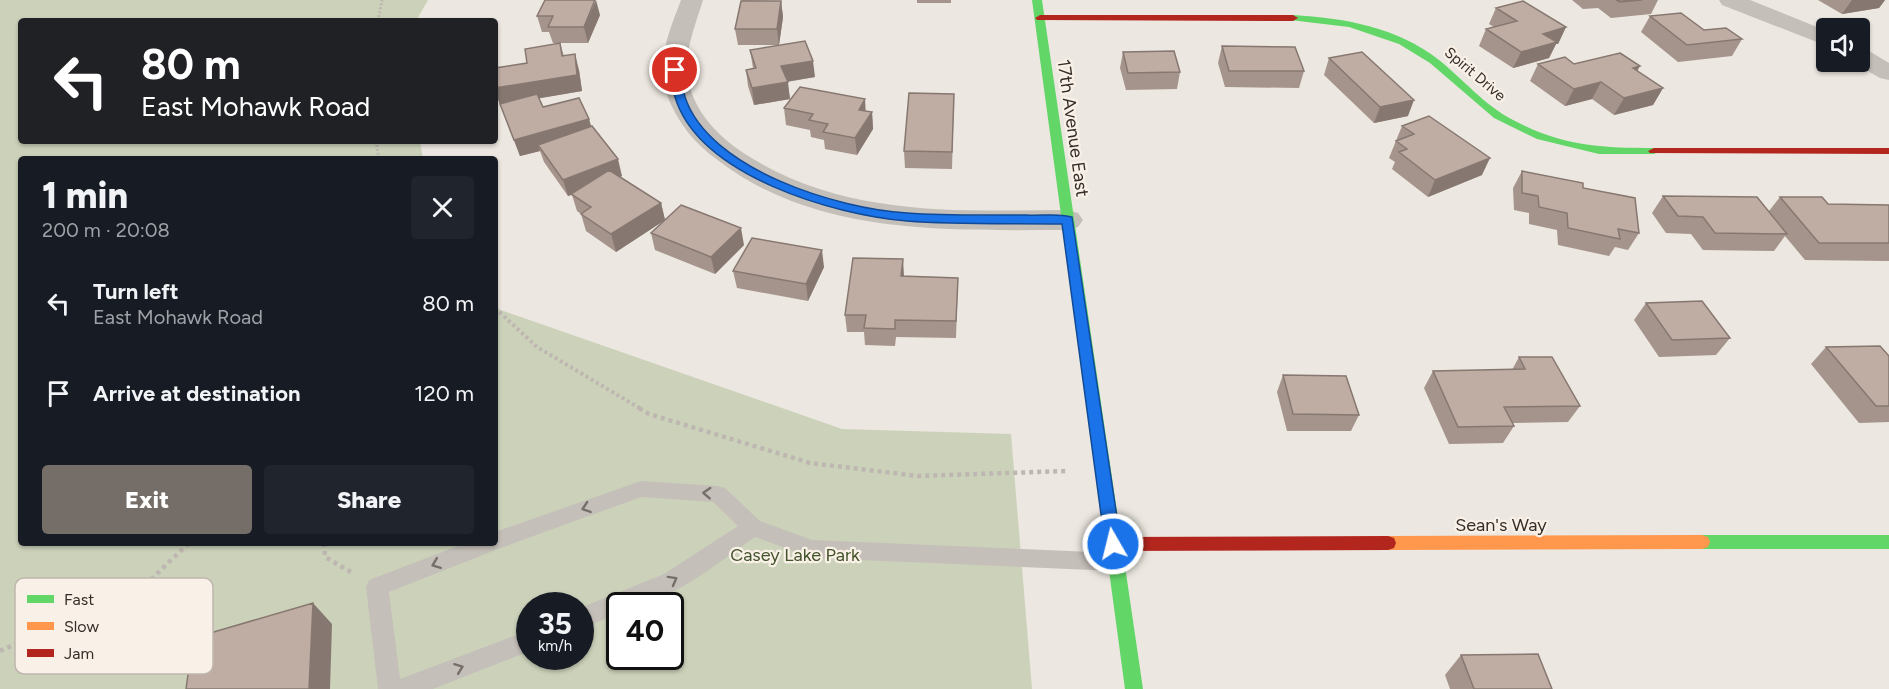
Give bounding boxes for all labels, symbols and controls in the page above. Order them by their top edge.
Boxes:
map controls [1816,18,1870,72]
button: sound [1816,18,1870,72]
text: 80 m [141,39,241,90]
icon: left [42,42,120,120]
street label: Spirit Drive [1441,43,1509,105]
pin [649,44,700,95]
icon: arrive [658,53,691,86]
street label: 17th Avenue East [1052,58,1094,198]
text: East Mohawk Road [141,90,370,123]
text: 1 min [42,174,128,217]
button: close [411,176,474,239]
text: 200 m · 20:08 [42,218,170,242]
text: Turn left [93,278,179,305]
icon: left [42,287,75,320]
text: 80 m [422,290,474,317]
text: East Mohawk Road [93,305,263,329]
icon: arrive [42,377,75,410]
text: Arrive at destination [93,380,301,407]
text: 120 m [414,380,474,407]
button: Exit [42,465,252,534]
button: Share [264,465,474,534]
one-way arrow [703,487,712,500]
one-way arrow [581,501,592,514]
position arrow [1081,512,1145,576]
street label: Sean's Way [1455,514,1547,536]
park label: Casey Lake Park [730,544,860,566]
one-way arrow [431,557,442,569]
one-way arrow [667,576,677,587]
legend [15,578,213,674]
text: Fast [64,590,94,609]
speed limit sign: 40 [606,592,684,670]
text: 35 [538,605,572,642]
text: Slow [64,617,99,636]
text: km/h [538,637,572,655]
text: Jam [64,644,94,663]
one-way arrow [453,662,464,675]

